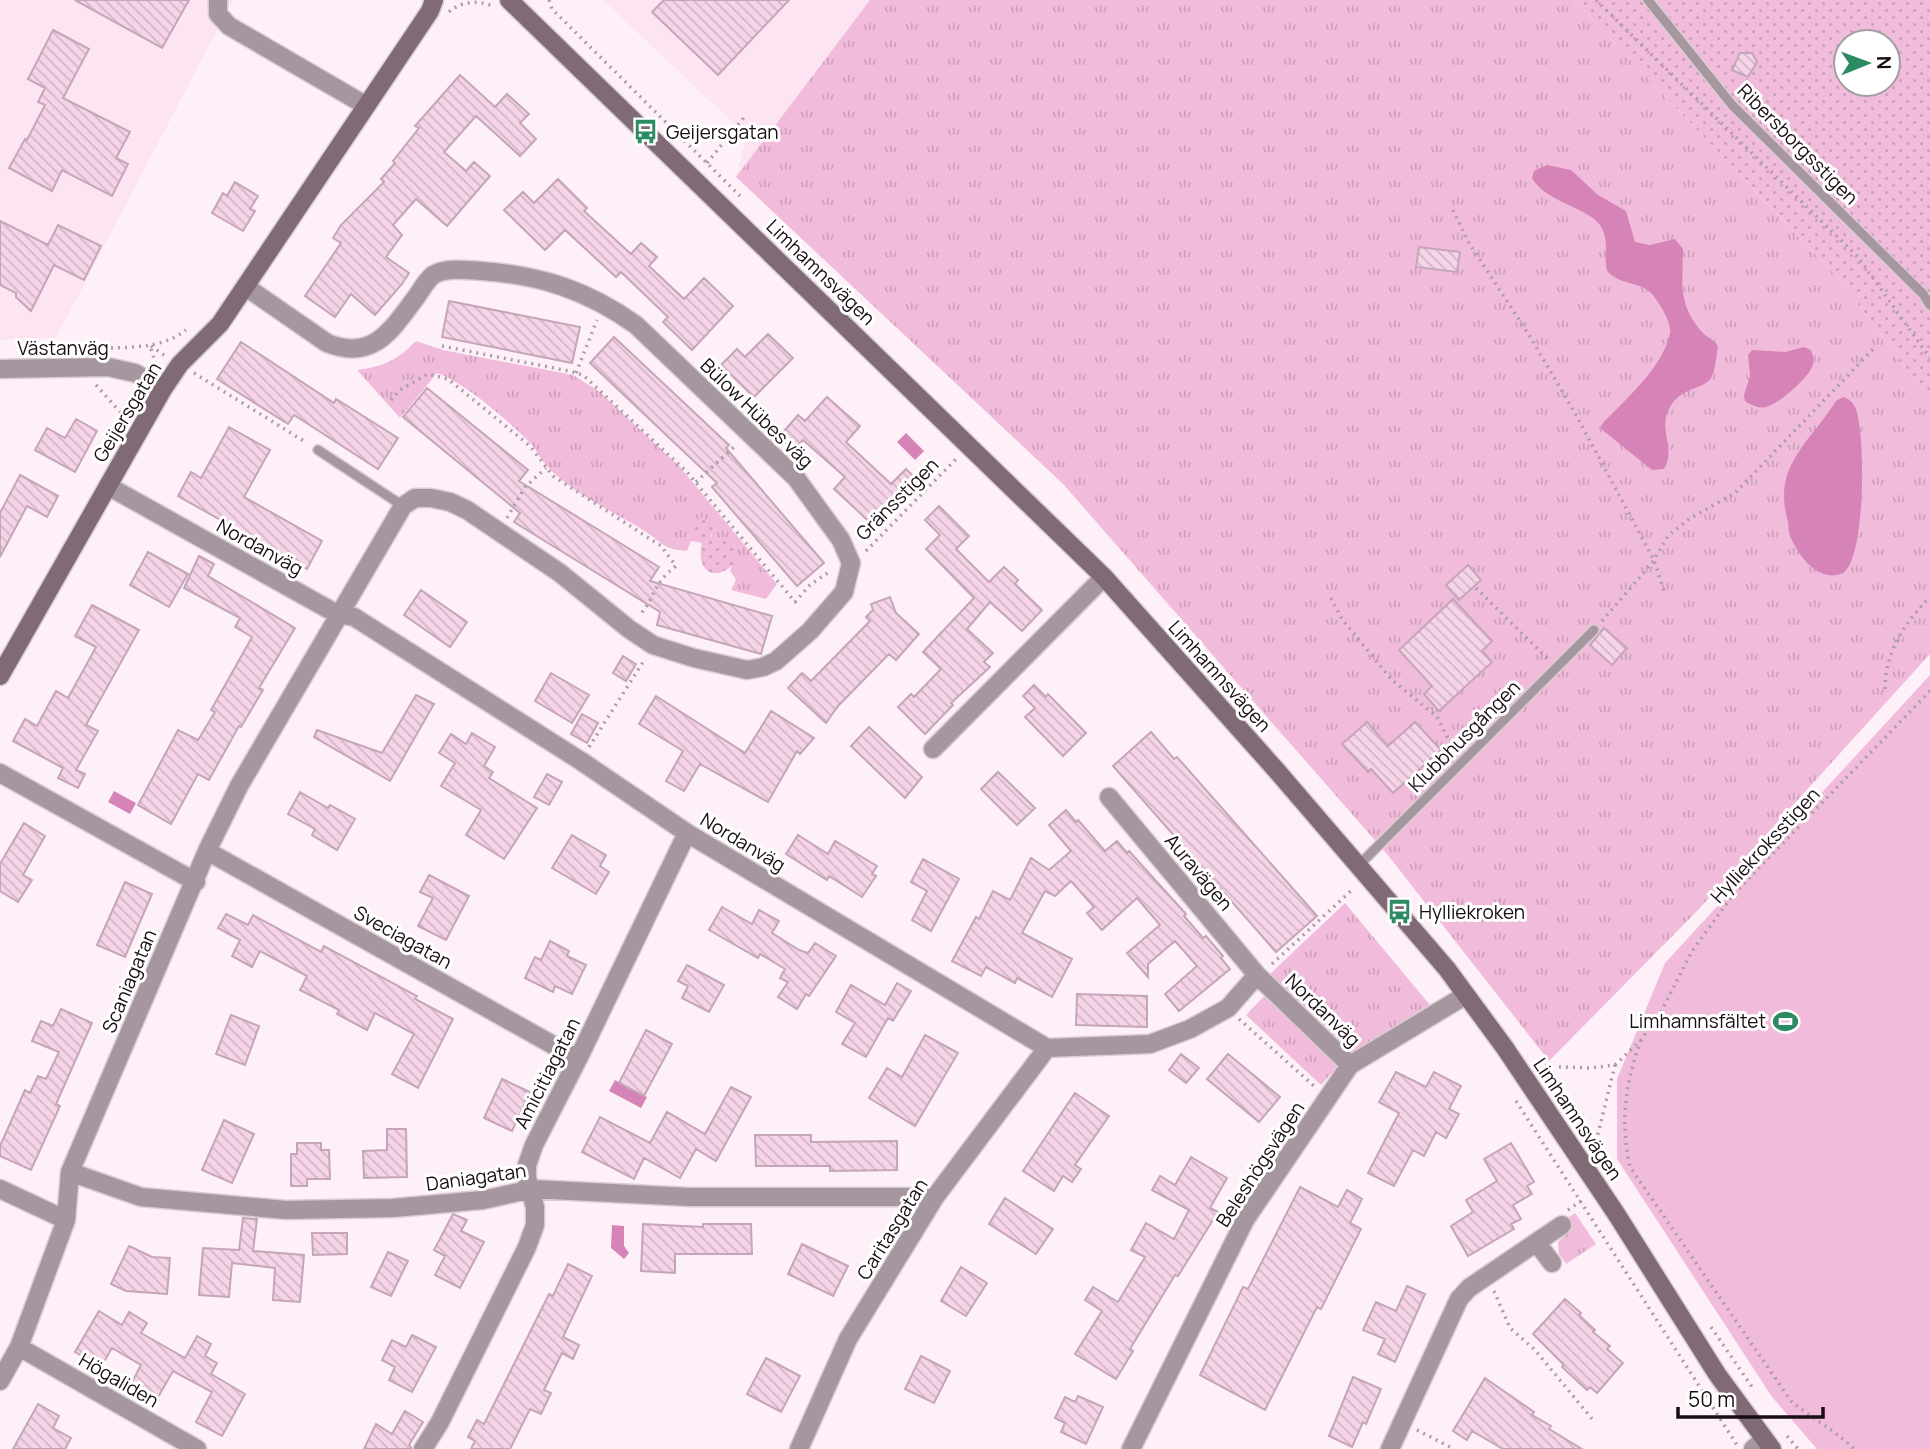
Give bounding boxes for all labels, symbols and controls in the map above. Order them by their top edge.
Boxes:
north arrow [1832,28,1902,98]
text: N [1871,56,1897,70]
street label: Ribersborgsstigen [1732,78,1864,210]
bus stop icon: Geijersgatan [632,118,660,146]
place label: Geijersgatan [666,119,779,145]
street label: Limhamnsvägen [761,213,881,331]
street label: Västanväg [17,335,109,361]
street label: Bülow Hübes väg [695,352,819,474]
street label: Geijersgatan [87,357,167,467]
street label: Gränsstigen [850,452,944,546]
street label: Nordanväg [212,513,308,581]
street label: Limhamnsvägen [1163,615,1277,737]
street label: Klubbhusgången [1402,674,1526,798]
street label: Hylliekroksstigen [1705,782,1825,908]
street label: Nordanväg [696,806,790,878]
street label: Auravägen [1159,828,1239,916]
bus stop icon: Hylliekroken [1385,898,1413,926]
street label: Sveciagatan [349,899,457,975]
place label: Hylliekroken [1419,899,1525,925]
street label: Scaniagatan [95,925,163,1037]
street label: Nordanväg [1280,968,1366,1052]
sports icon: Limhamnsfältet [1772,1007,1800,1035]
place label: Limhamnsfältet [1629,1008,1766,1034]
street label: Amicitiagatan [508,1013,586,1133]
street label: Limhamnsvägen [1527,1053,1629,1185]
street label: Beleshögsvägen [1210,1096,1310,1232]
street label: Daniagatan [424,1157,528,1197]
street label: Caritasgatan [851,1173,933,1285]
street label: Högaliden [74,1347,164,1413]
scale bar [1678,1376,1823,1420]
text: 50 m [1688,1385,1735,1413]

